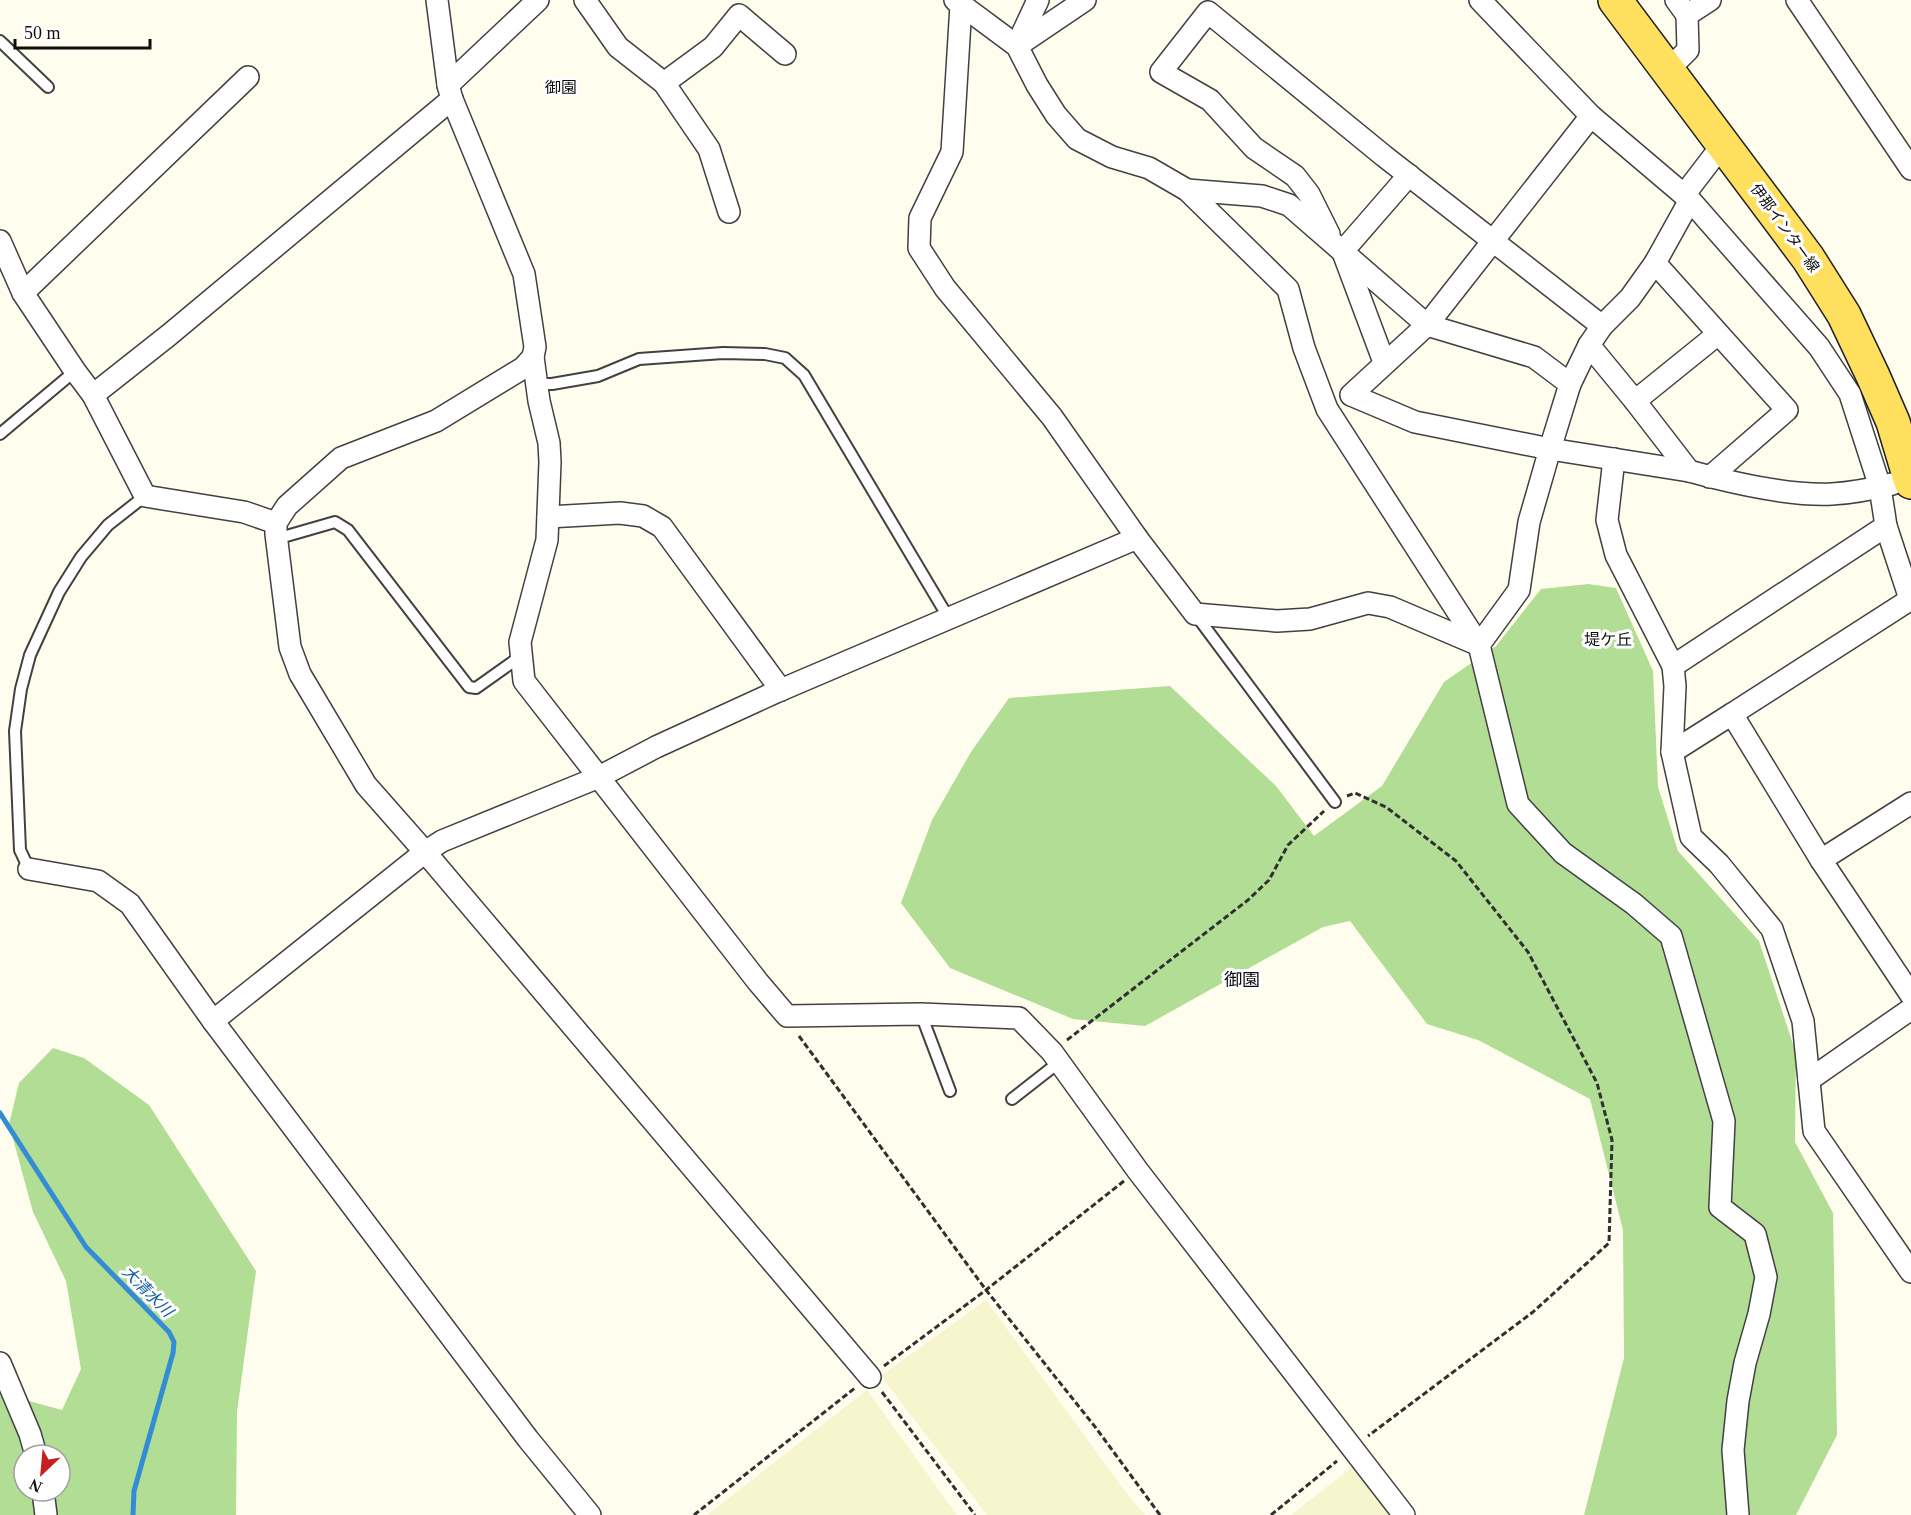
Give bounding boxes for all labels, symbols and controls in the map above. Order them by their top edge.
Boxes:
scale bar [15,12,150,50]
text: 50 m [24,23,61,43]
district label: 御園 [545,79,577,96]
street label: 伊那インター線 [1748,181,1822,275]
district label: 堤ケ丘 [1584,631,1632,648]
district label: 御園 [1224,970,1260,990]
water label: 大清水川 [119,1263,178,1321]
north arrow [12,1443,72,1503]
text: N [26,1476,45,1496]

